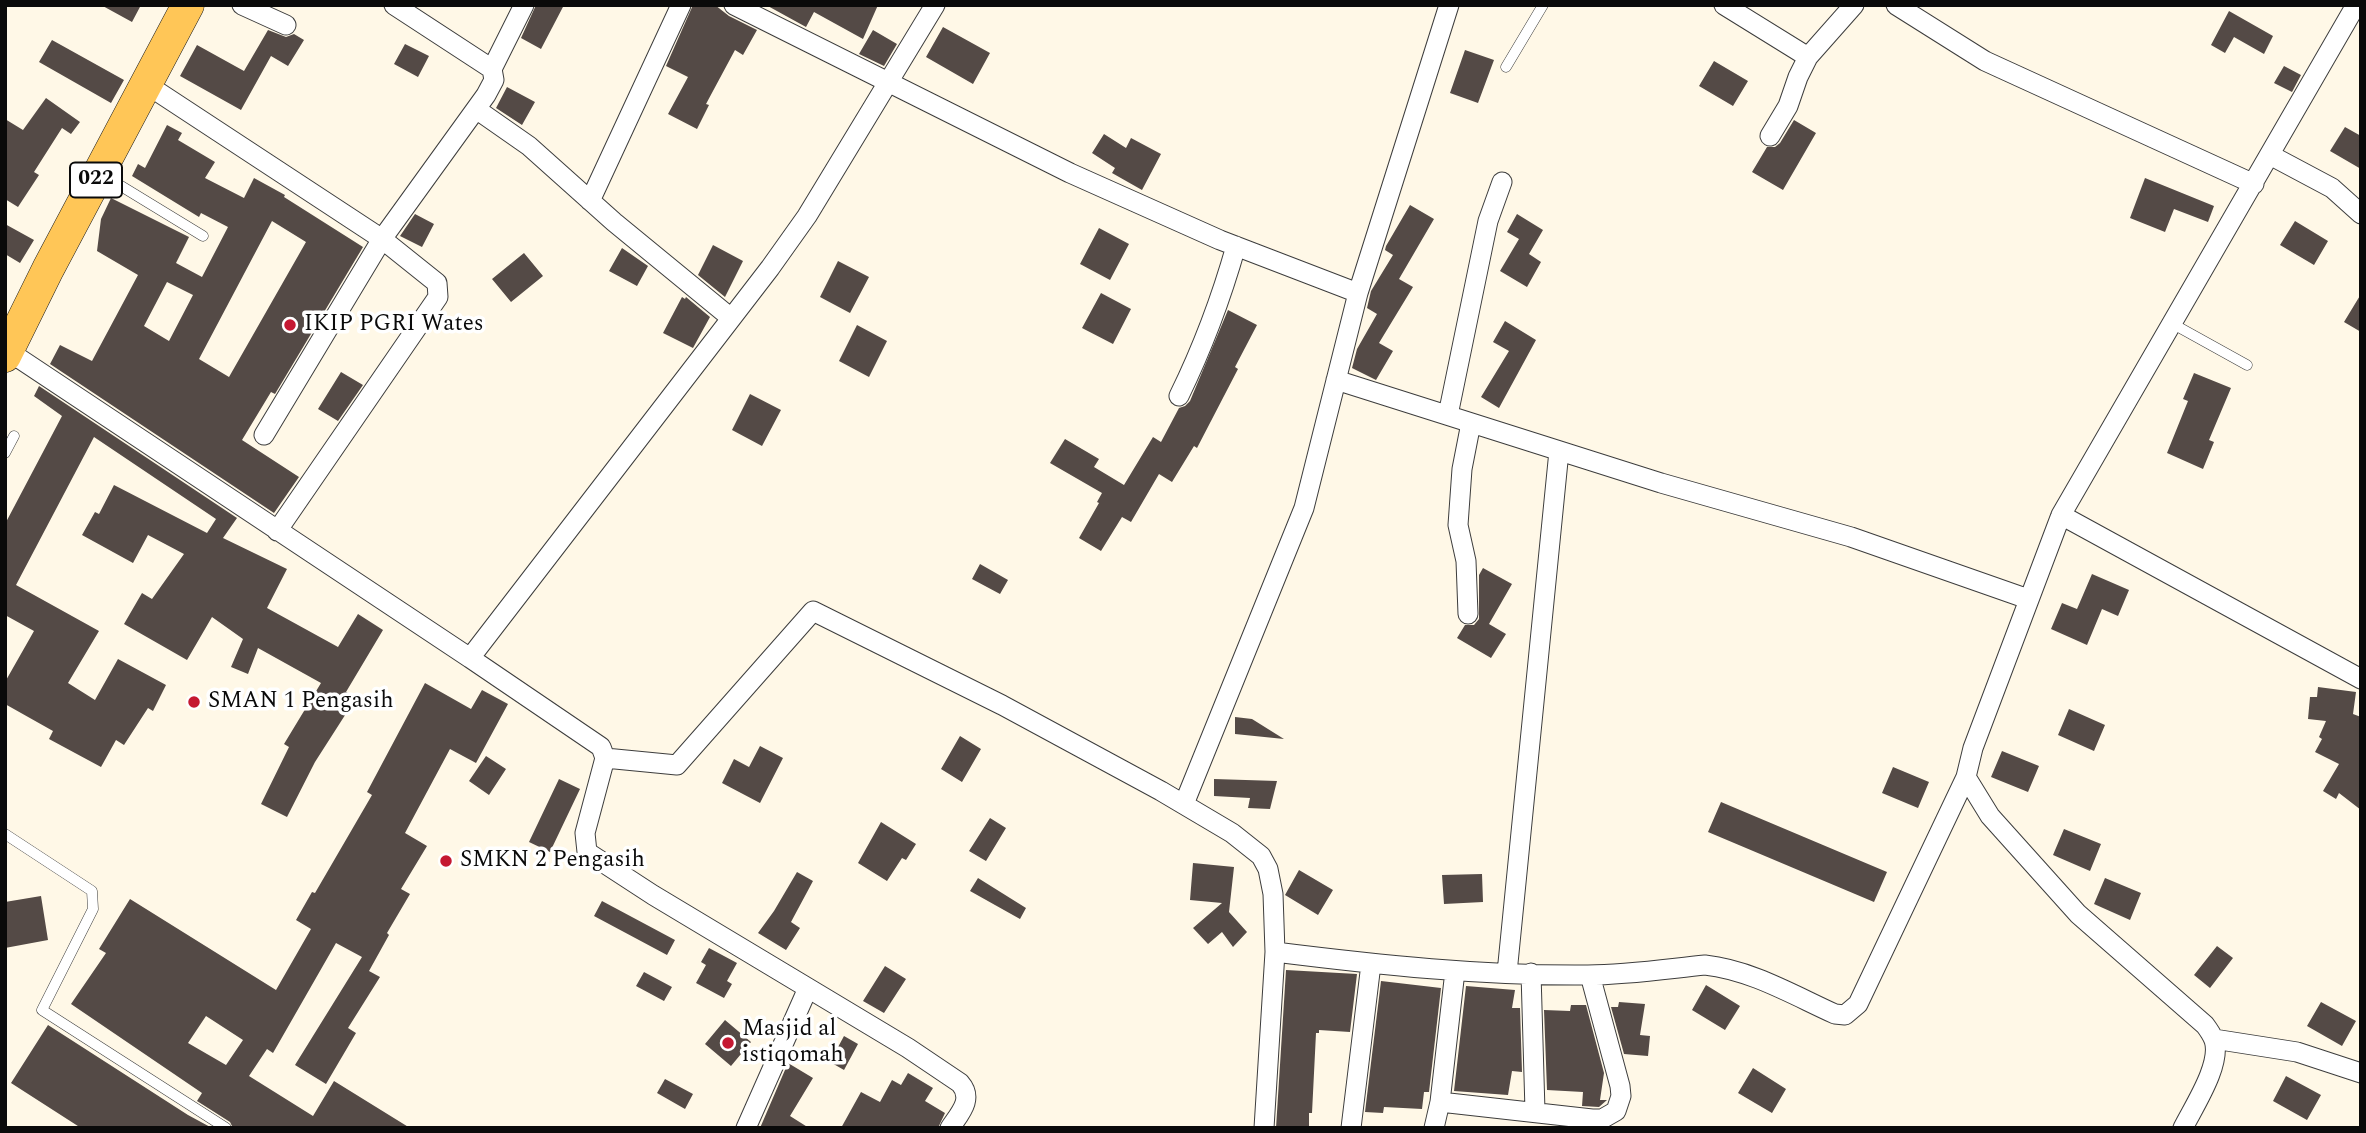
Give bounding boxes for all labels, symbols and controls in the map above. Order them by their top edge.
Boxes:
road number: 022 [70,162,122,198]
place label: IKIP PGRI Wates [304,311,484,339]
marker: IKIP PGRI Wates [282,317,298,333]
place label: SMAN 1 Pengasih [208,688,394,716]
marker: SMAN 1 Pengasih [186,694,202,710]
place label: SMKN 2 Pengasih [460,847,645,875]
marker: SMKN 2 Pengasih [438,853,454,869]
place label: Masjid al istiqomah [742,1016,844,1070]
marker: Masjid al istiqomah [720,1035,736,1051]

